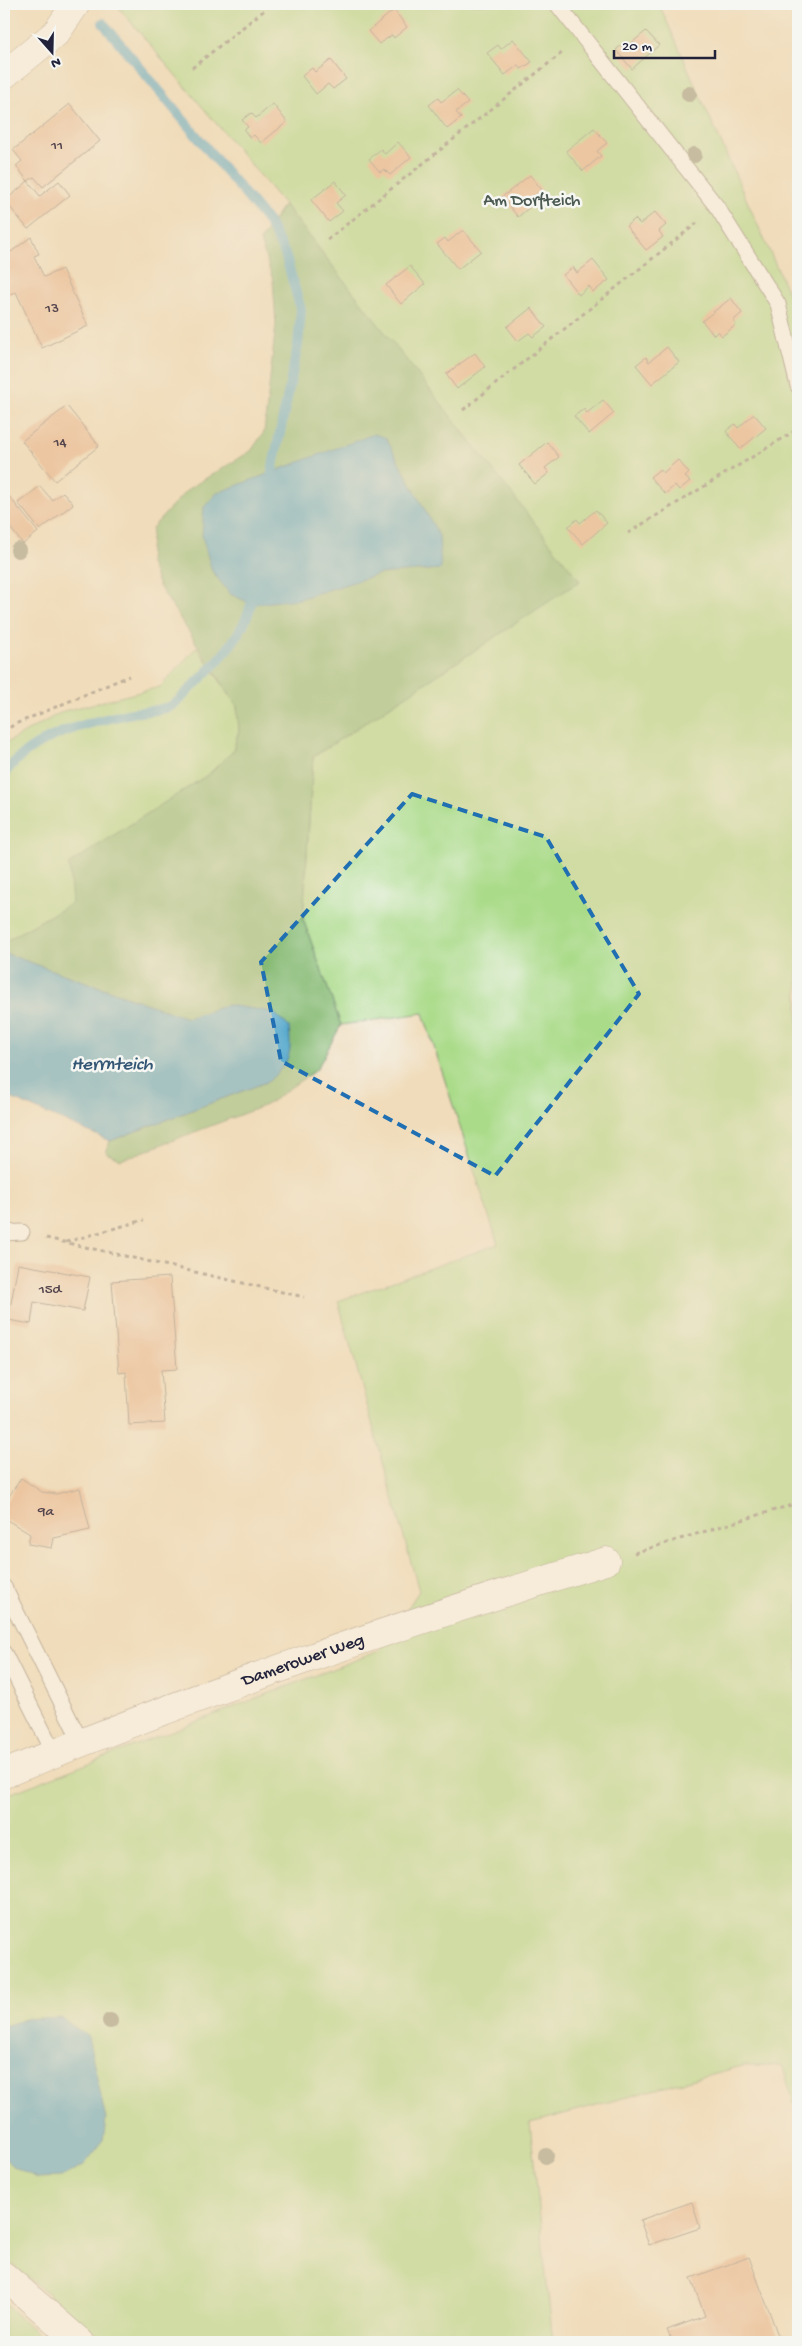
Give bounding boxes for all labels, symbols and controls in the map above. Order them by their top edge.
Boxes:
north arrow [28,28,78,78]
scale bar [614,28,716,60]
text: 20 m [622,38,652,56]
text: N [48,52,63,71]
house number: 11 [50,137,63,155]
park label: Am Dorfteich [484,191,581,212]
house number: 13 [44,300,59,318]
house number: 14 [52,434,67,452]
water label: Herrnteich [71,1054,154,1077]
house number: 15d [38,1281,63,1299]
house number: 9a [37,1503,55,1521]
street label: Damerower Weg [238,1629,367,1692]

